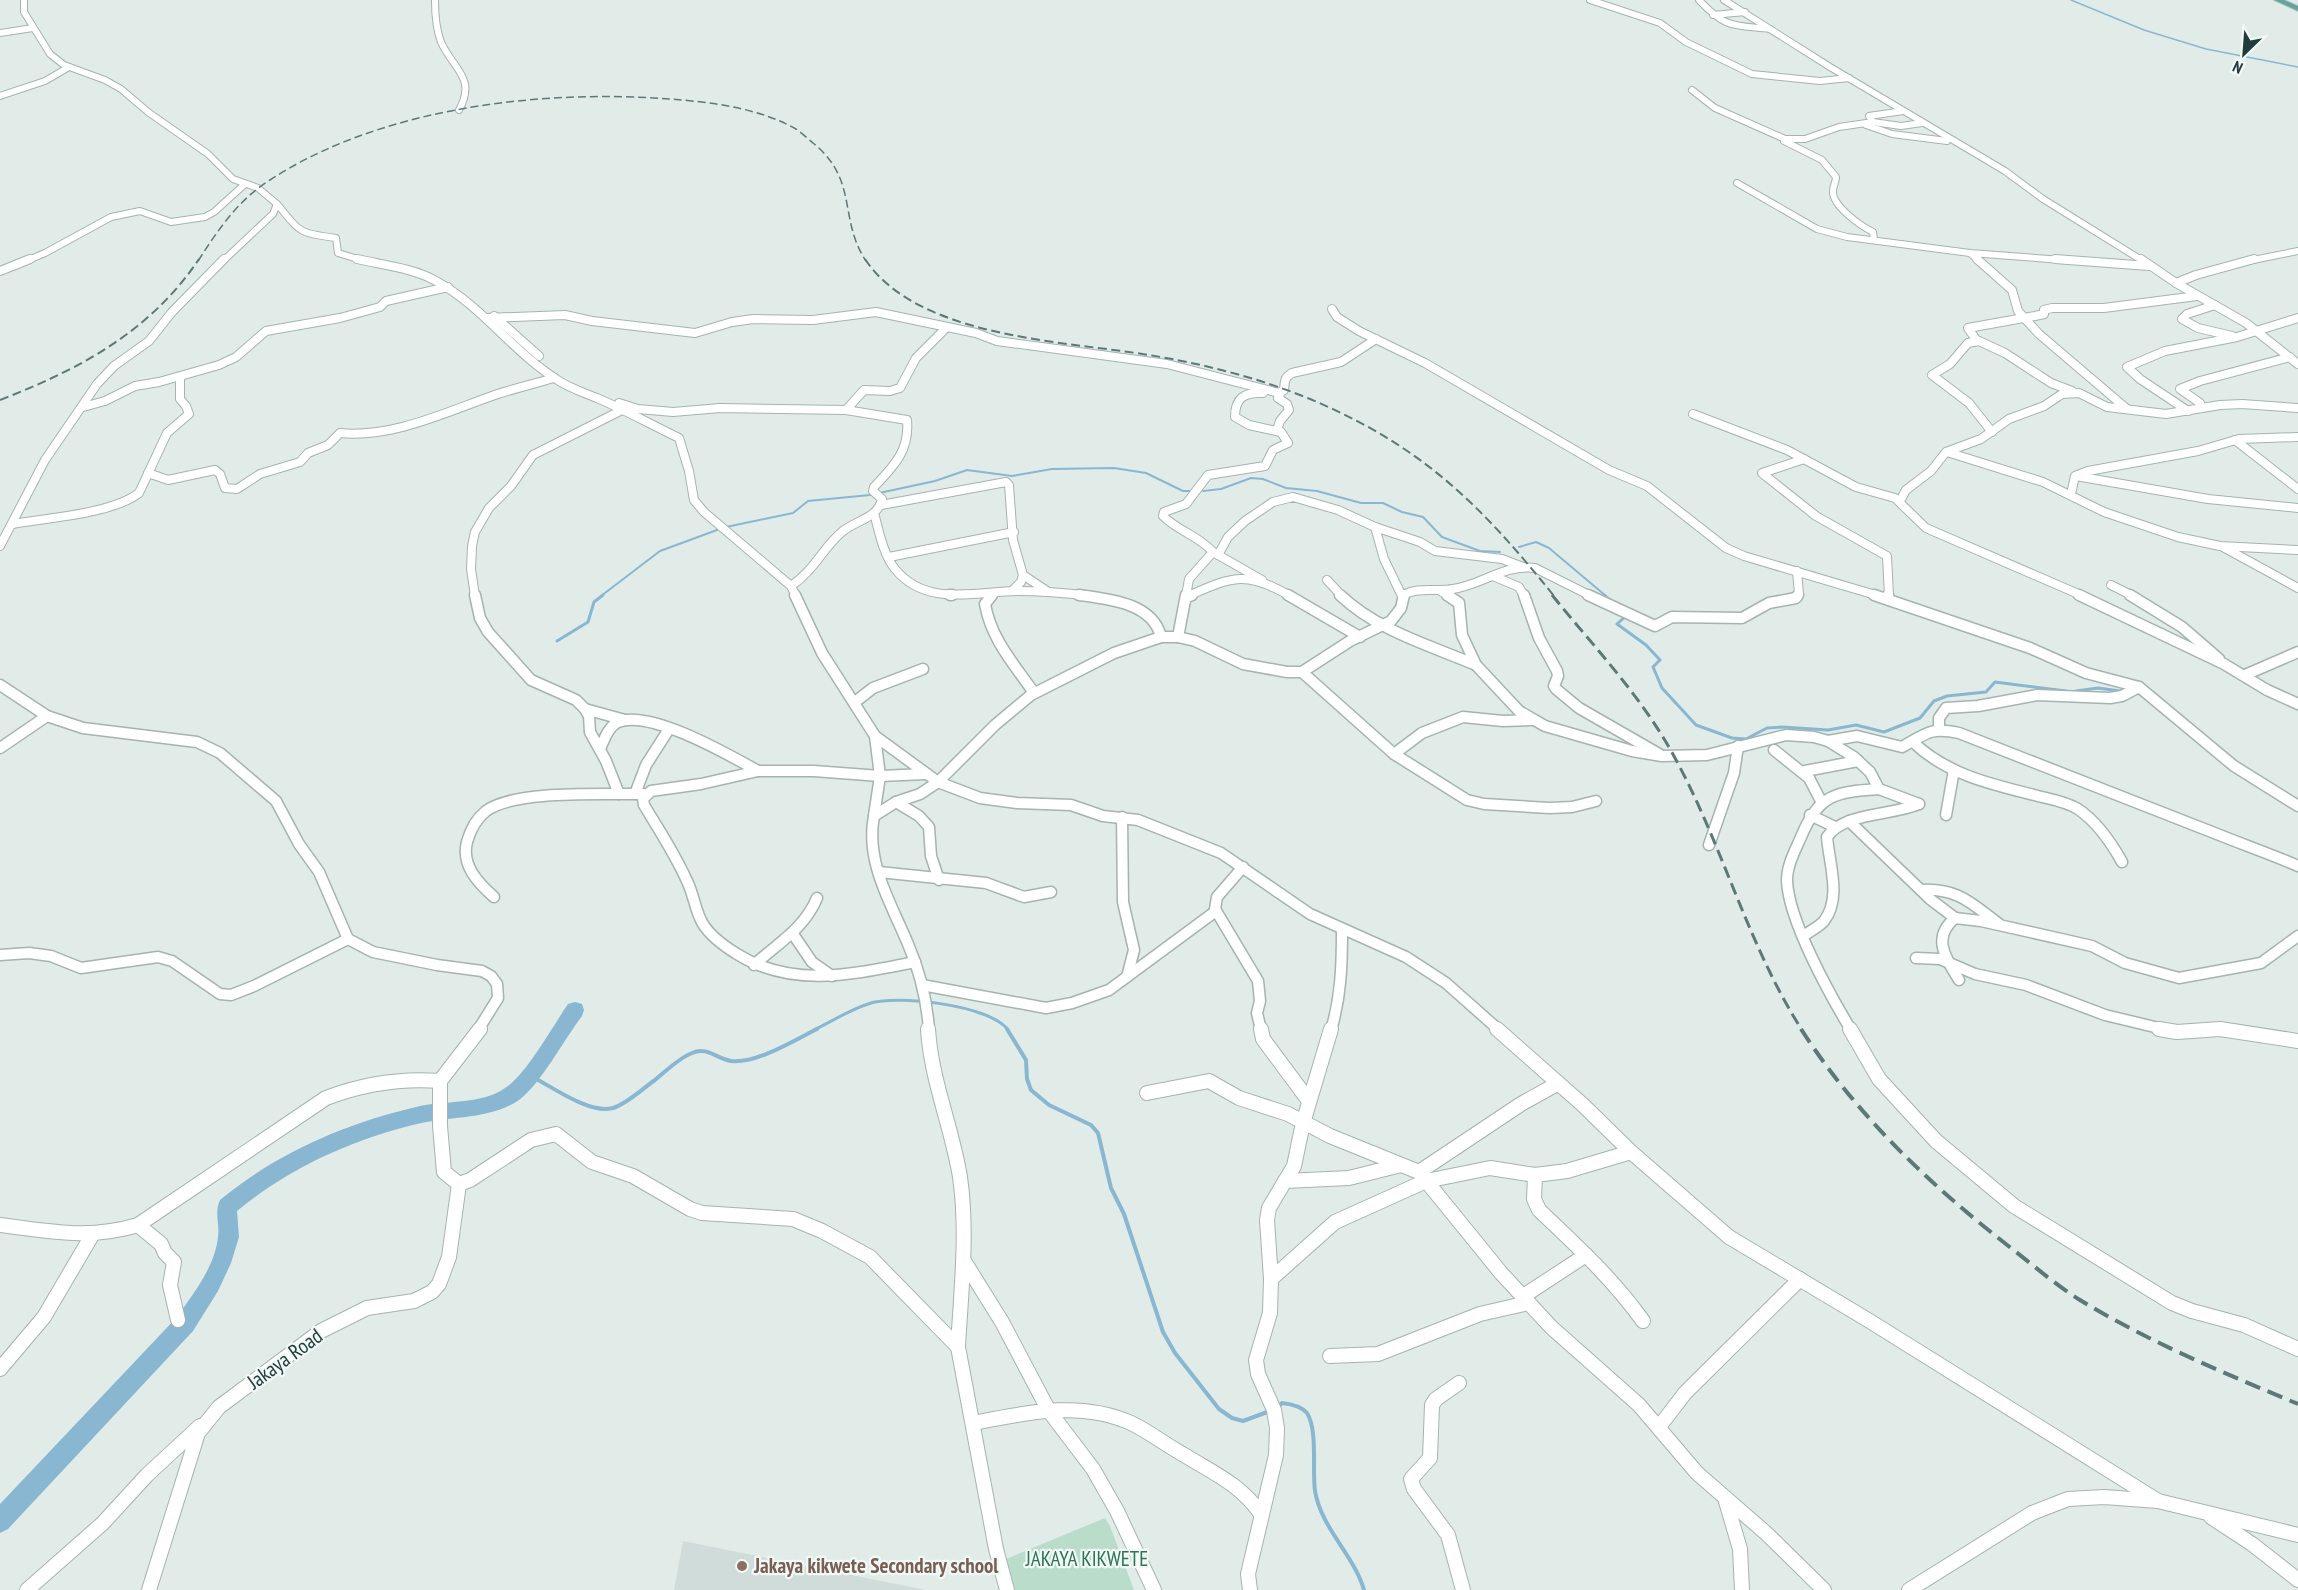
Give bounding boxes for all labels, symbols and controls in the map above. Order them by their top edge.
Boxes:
north arrow [2214,24,2274,84]
text: N [2230,57,2246,78]
street label: Jakaya Road [241,1322,328,1396]
park label: JAKAYA KIKWETE [1025,1545,1148,1572]
place label: Jakaya kikwete Secondary school [753,1552,999,1579]
marker: Jakaya kikwete Secondary school [735,1559,749,1573]

